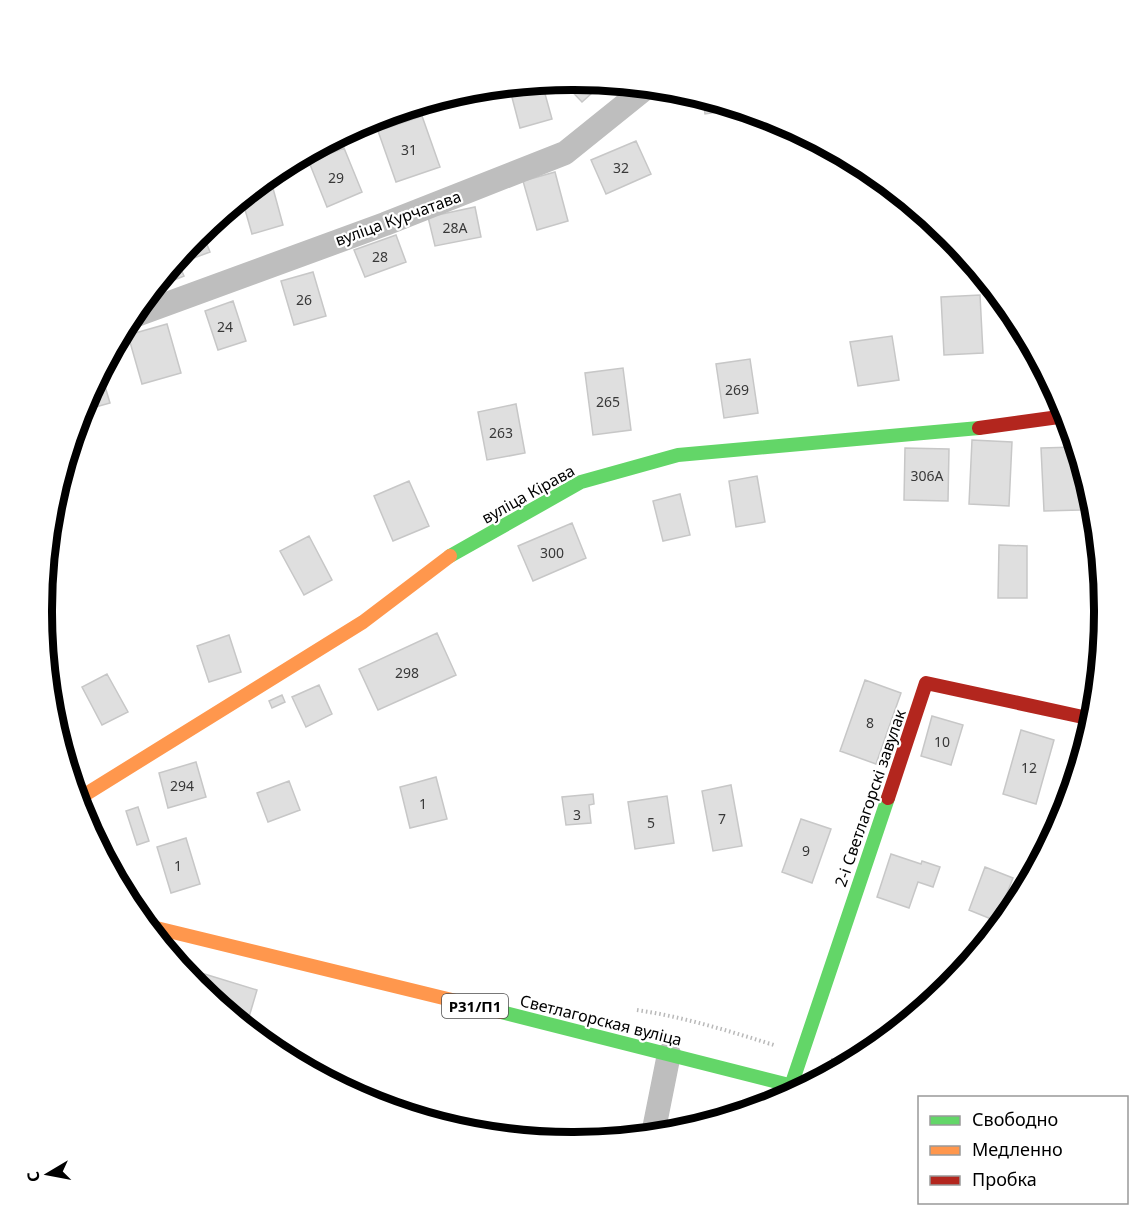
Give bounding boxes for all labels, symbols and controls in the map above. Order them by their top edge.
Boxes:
house number: 31 [401,140,417,159]
house number: 32 [613,158,629,177]
house number: 29 [328,168,344,187]
street label: вуліца Курчатава [332,185,464,251]
house number: 28А [443,218,468,237]
house number: 28 [372,247,388,266]
house number: 26 [296,290,312,309]
house number: 24 [217,317,233,336]
house number: 269 [725,380,749,399]
house number: 265 [596,392,620,411]
house number: 263 [489,423,513,442]
street label: вуліца Кірава [478,459,578,529]
house number: 306А [911,466,944,485]
house number: 300 [540,543,564,562]
house number: 298 [395,663,419,682]
street label: 2-і Светлагорскі завулак [829,706,911,890]
house number: 8 [866,713,874,732]
house number: 10 [934,732,950,751]
house number: 12 [1021,758,1037,777]
house number: 294 [170,776,194,795]
house number: 1 [419,794,427,813]
house number: 3 [573,805,581,824]
house number: 7 [718,809,726,828]
house number: 5 [647,813,655,832]
house number: 9 [802,841,810,860]
house number: 1 [174,856,182,875]
street label: Светлагорская вуліца [518,989,684,1051]
road number: Р31/П1 [442,994,508,1018]
legend [918,1096,1128,1204]
text: Свободно [972,1107,1058,1131]
text: Медленно [972,1137,1063,1161]
north arrow [18,1144,78,1204]
text: Пробка [972,1167,1037,1191]
text: С [21,1170,45,1184]

